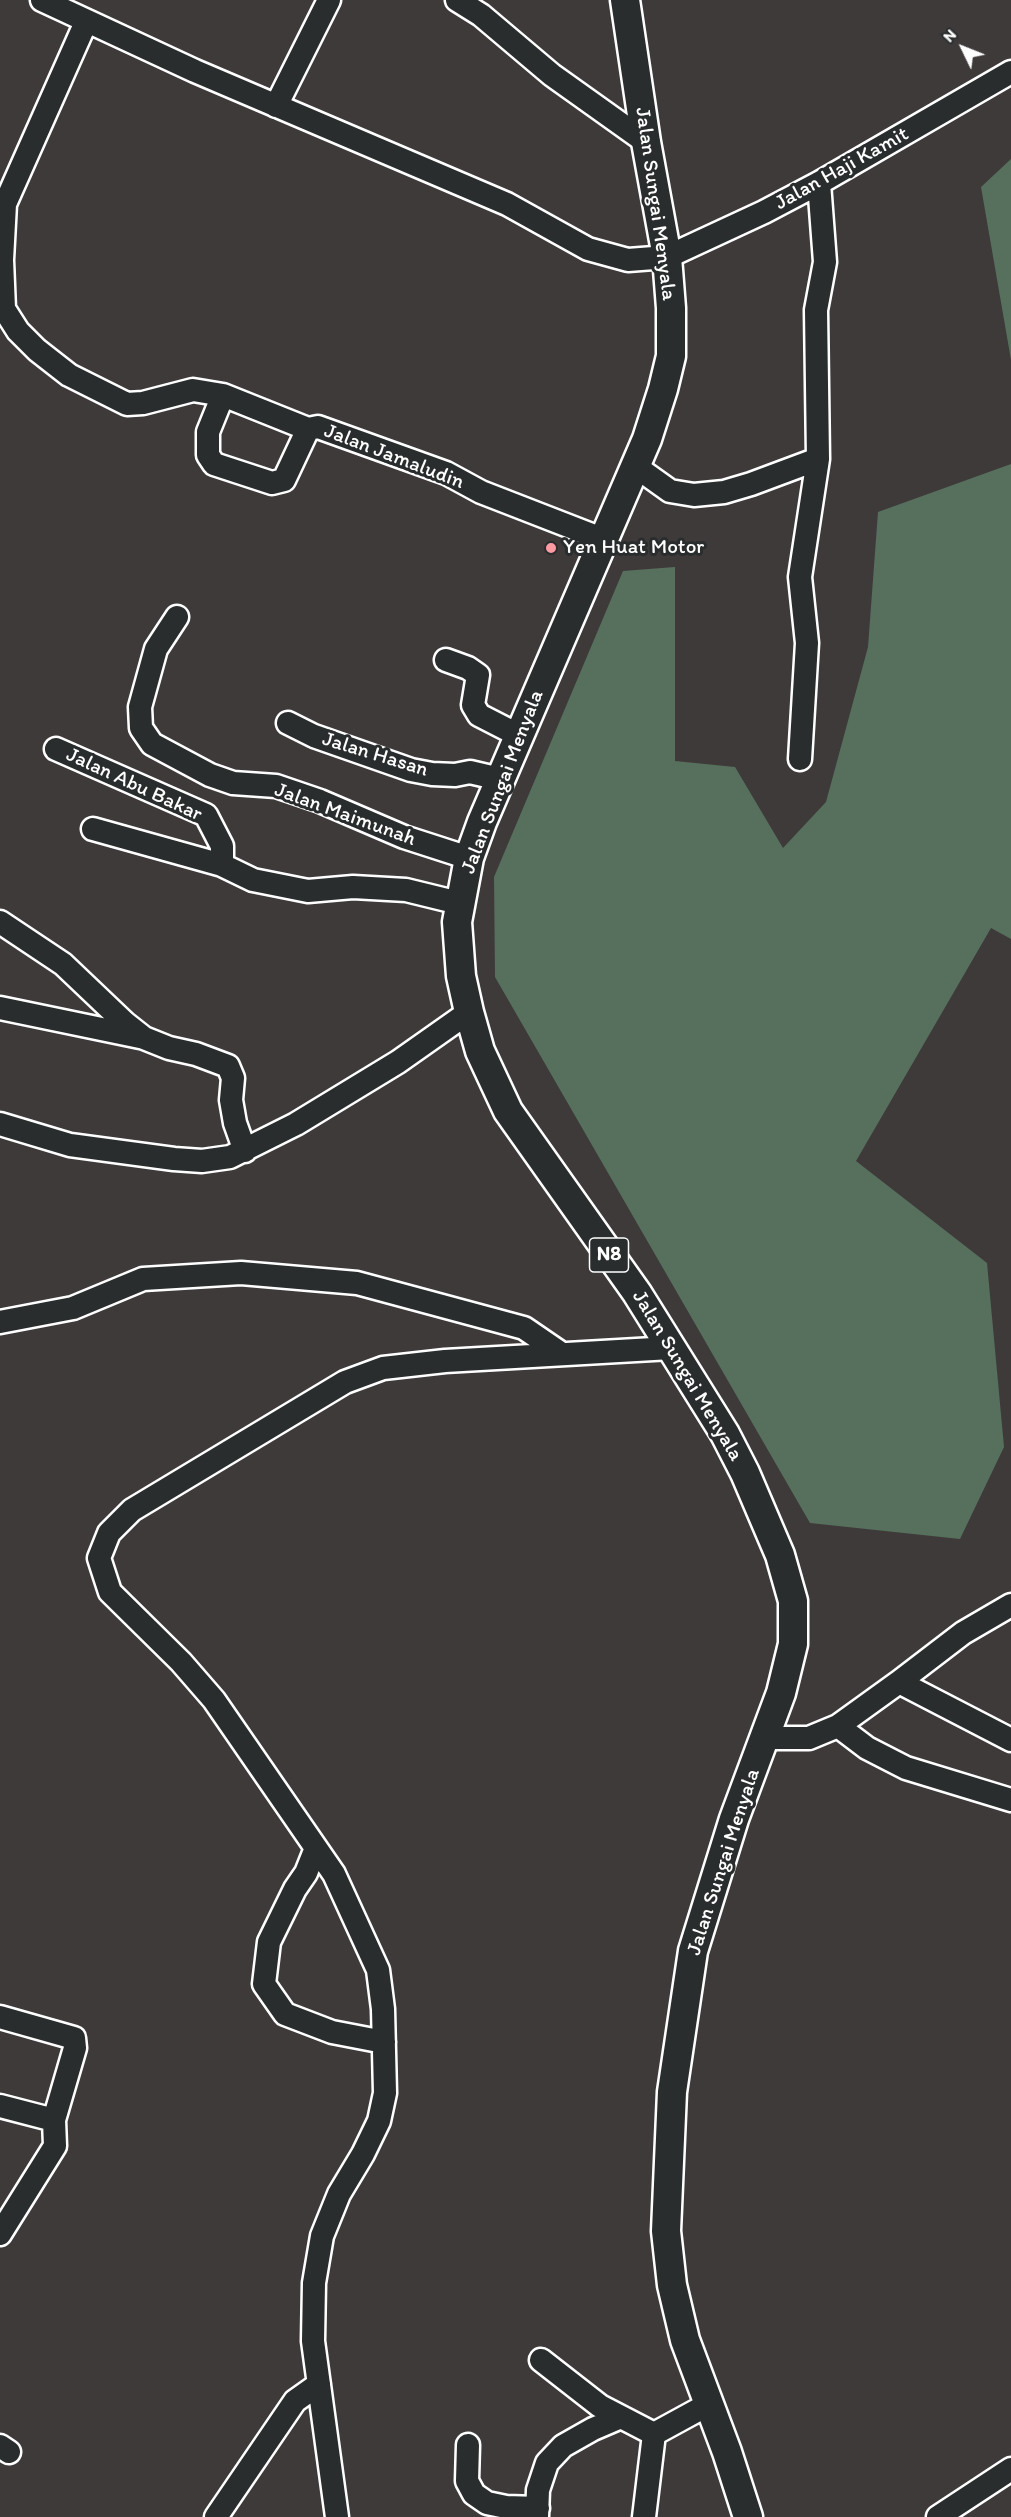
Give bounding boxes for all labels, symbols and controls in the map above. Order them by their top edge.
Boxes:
north arrow [933,18,993,78]
text: N [939,25,960,46]
street label: Jalan Sungai Menyala [629,106,681,302]
street label: Jalan Haji Kamit [771,122,913,216]
street label: Jalan Jamaludin [320,419,468,495]
place label: Yen Huat Motor [563,535,704,561]
marker: Yen Huat Motor [544,541,558,555]
street label: Jalan Sungai Menyala [456,687,550,877]
street label: Jalan Hasan [319,727,431,783]
street label: Jalan Abu Bakar [62,742,206,828]
street label: Jalan Maimunah [271,778,419,852]
road number: N8 [590,1238,628,1272]
street label: Jalan Sungai Menyala [626,1286,748,1466]
street label: Jalan Sungai Menyala [682,1766,766,1958]

